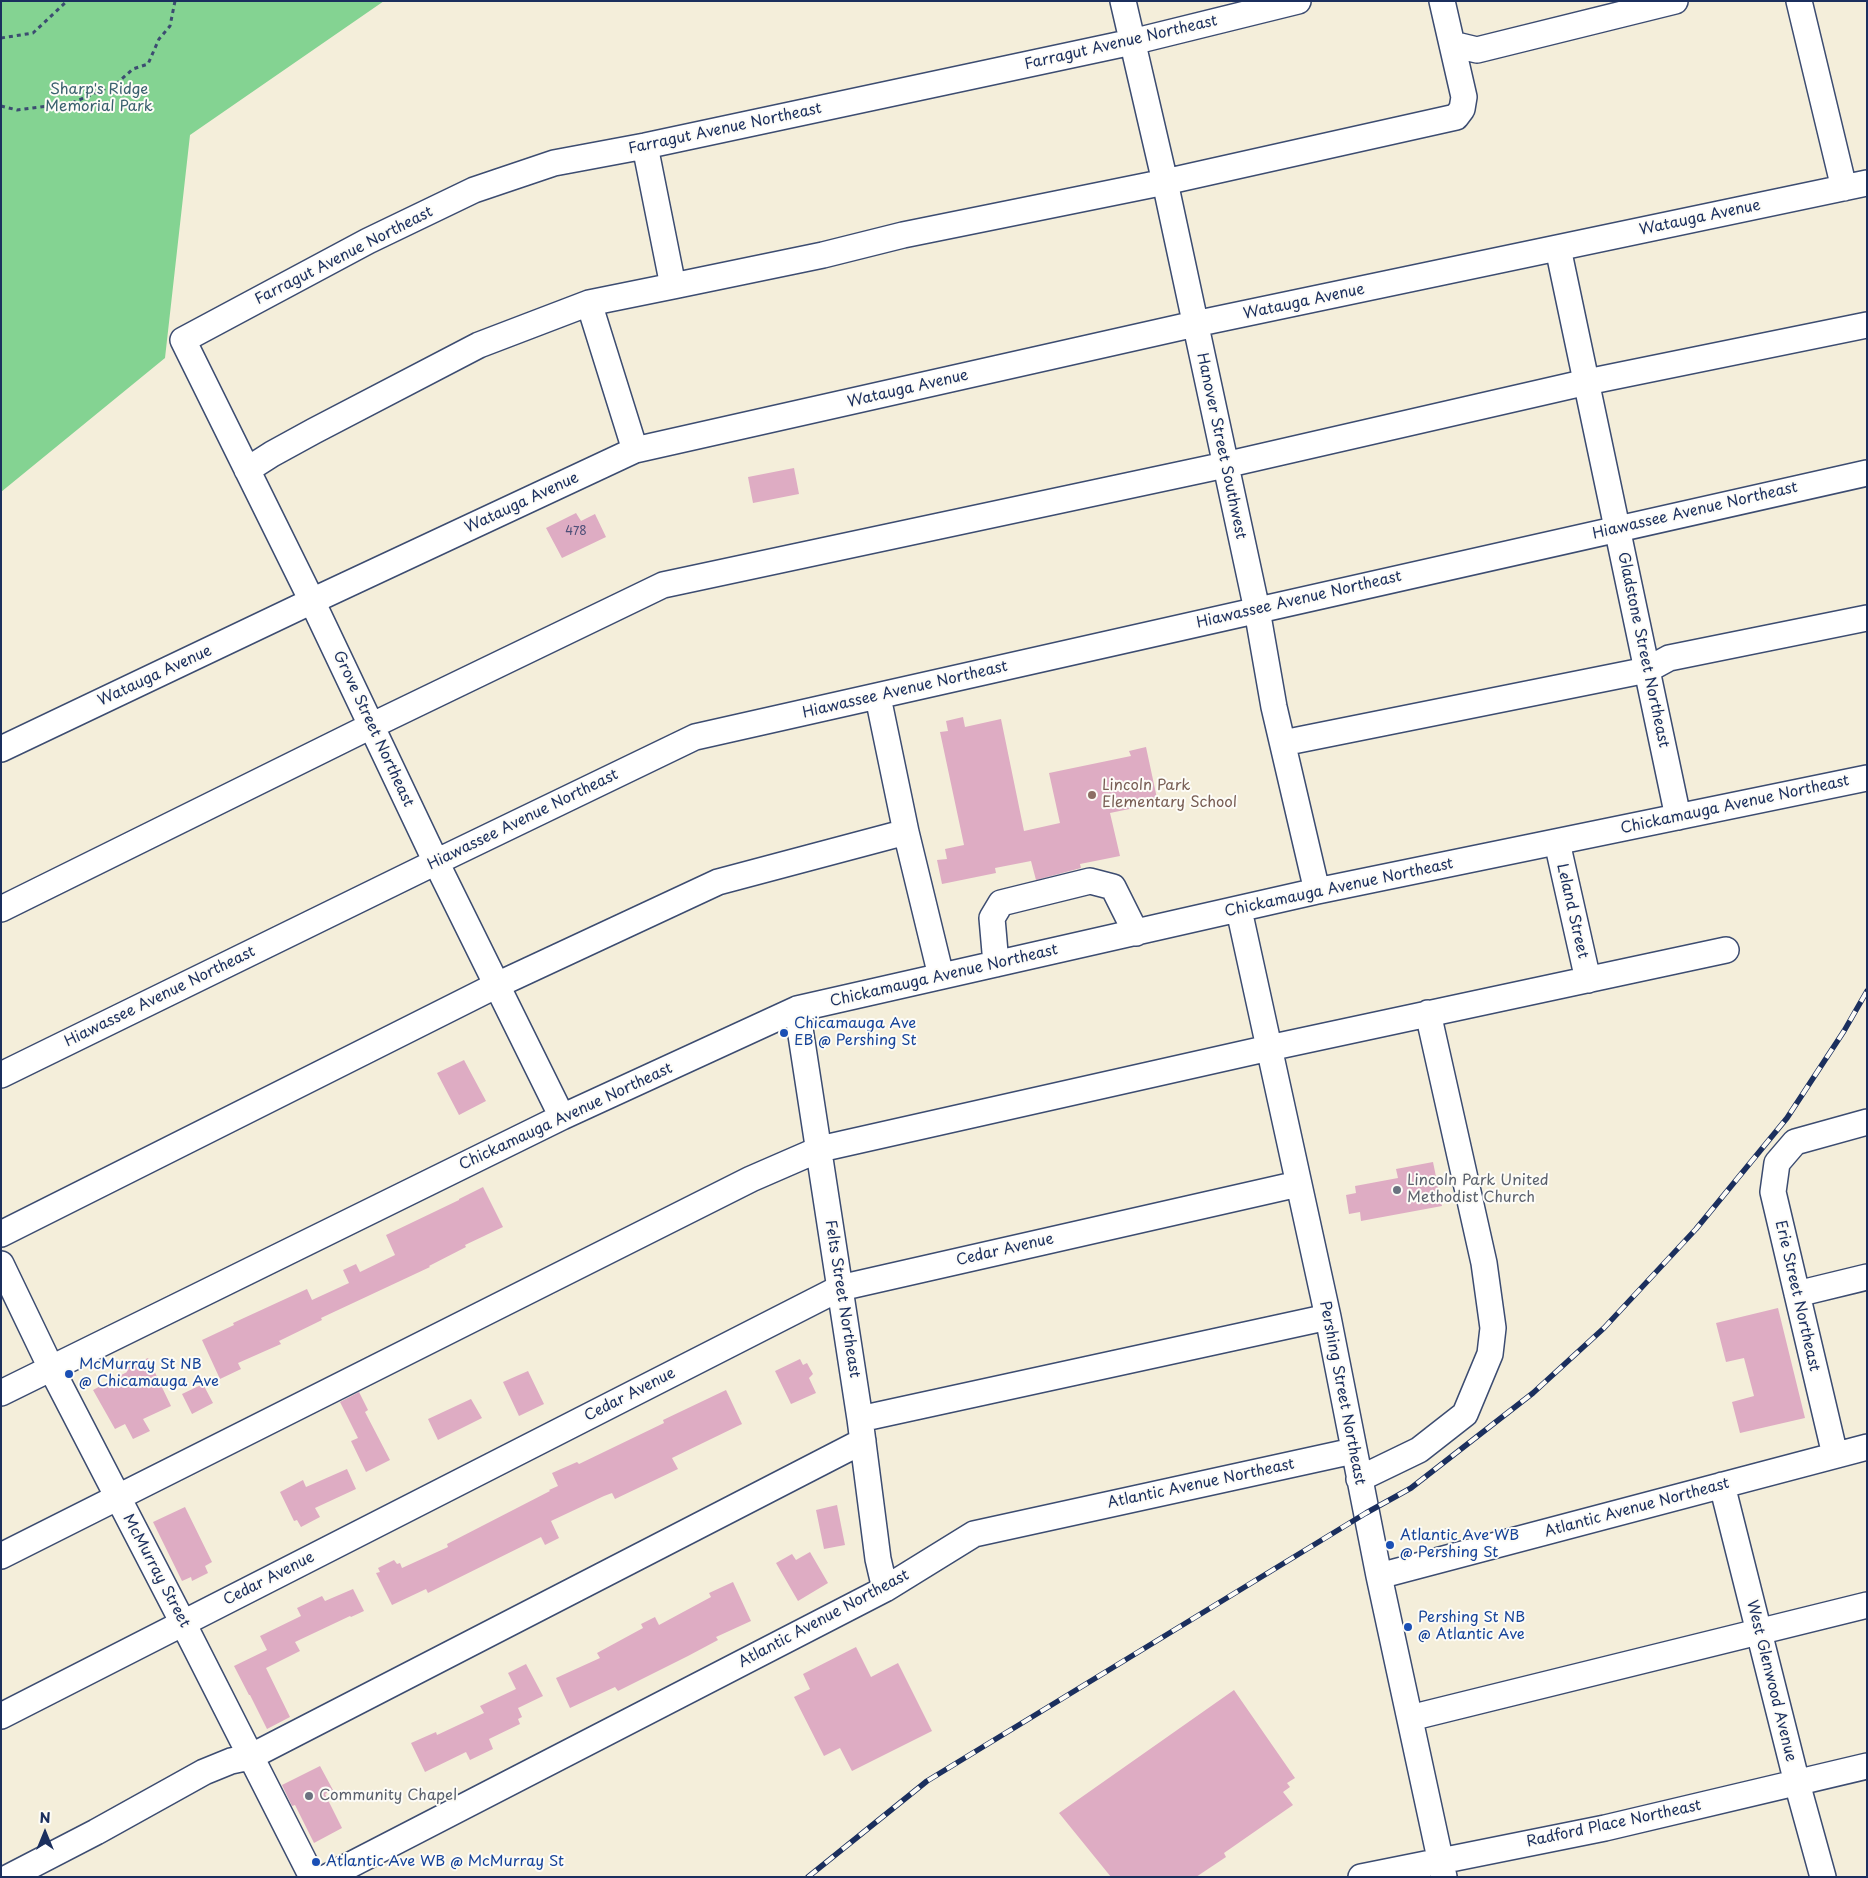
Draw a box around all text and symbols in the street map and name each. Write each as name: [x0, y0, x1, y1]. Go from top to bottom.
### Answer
street label: Farragut Avenue Northeast: [1023, 12, 1219, 74]
park label: Sharp's Ridge Memorial Park: [45, 81, 153, 116]
street label: Farragut Avenue Northeast: [627, 100, 823, 158]
street label: Watauga Avenue: [1638, 196, 1762, 240]
street label: Farragut Avenue Northeast: [252, 203, 436, 309]
street label: Watauga Avenue: [1242, 280, 1366, 324]
street label: Hanover Street Southwest: [1192, 351, 1250, 541]
street label: Watauga Avenue: [846, 366, 970, 412]
street label: Watauga Avenue: [462, 469, 582, 537]
street label: Hiawassee Avenue Northeast: [1591, 479, 1799, 543]
house number: 478: [565, 525, 587, 539]
street label: Gladstone Street Northeast: [1613, 551, 1673, 749]
street label: Hiawassee Avenue Northeast: [1195, 568, 1403, 632]
street label: Watauga Avenue: [95, 642, 215, 710]
street label: Grove Street Northeast: [329, 648, 417, 810]
street label: Hiawassee Avenue Northeast: [801, 658, 1009, 722]
street label: Hiawassee Avenue Northeast: [425, 766, 621, 874]
street label: Chickamauga Avenue Northeast: [1619, 772, 1851, 838]
place label: Lincoln Park Elementary School: [1102, 777, 1237, 812]
marker: Lincoln Park Elementary School: [1086, 789, 1098, 801]
street label: Chickamauga Avenue Northeast: [1223, 855, 1455, 921]
street label: Leland Street: [1552, 862, 1592, 960]
street label: Chickamauga Avenue Northeast: [828, 941, 1060, 1011]
street label: Hiawassee Avenue Northeast: [62, 943, 258, 1051]
place label: Chicamauga Ave EB @ Pershing St: [794, 1015, 916, 1050]
marker: Chicamauga Ave EB @ Pershing St: [778, 1027, 790, 1039]
street label: Chickamauga Avenue Northeast: [456, 1060, 676, 1174]
place label: Lincoln Park United Methodist Church: [1407, 1172, 1549, 1207]
marker: Lincoln Park United Methodist Church: [1391, 1184, 1403, 1196]
street label: Felts Street Northeast: [821, 1219, 863, 1379]
street label: Erie Street Northeast: [1771, 1219, 1823, 1373]
street label: Cedar Avenue: [954, 1230, 1056, 1270]
street label: Pershing Street Northeast: [1315, 1299, 1369, 1487]
place label: McMurray St NB @ Chicamauga Ave: [79, 1356, 219, 1391]
street label: Cedar Avenue: [582, 1364, 678, 1426]
marker: McMurray St NB @ Chicamauga Ave: [63, 1368, 75, 1380]
street label: Atlantic Avenue Northeast: [1106, 1455, 1296, 1513]
street label: Atlantic Avenue Northeast: [1543, 1475, 1731, 1541]
street label: McMurray Street: [118, 1511, 194, 1631]
place label: Atlantic Ave WB @ Pershing St: [1400, 1527, 1519, 1562]
marker: Atlantic Ave WB @ Pershing St: [1384, 1539, 1396, 1551]
street label: Cedar Avenue: [221, 1548, 317, 1610]
street label: Atlantic Avenue Northeast: [736, 1566, 912, 1672]
street label: West Glenwood Avenue: [1742, 1598, 1800, 1764]
place label: Pershing St NB @ Atlantic Ave: [1418, 1609, 1525, 1644]
marker: Pershing St NB @ Atlantic Ave: [1402, 1621, 1414, 1633]
place label: Community Chapel: [319, 1787, 457, 1805]
marker: Community Chapel: [303, 1790, 315, 1802]
street label: Radford Place Northeast: [1525, 1797, 1703, 1851]
text: N: [39, 1807, 51, 1828]
north arrow: [20, 1808, 70, 1858]
place label: Atlantic Ave WB @ McMurray St: [326, 1853, 564, 1871]
marker: Atlantic Ave WB @ McMurray St: [310, 1856, 322, 1868]

